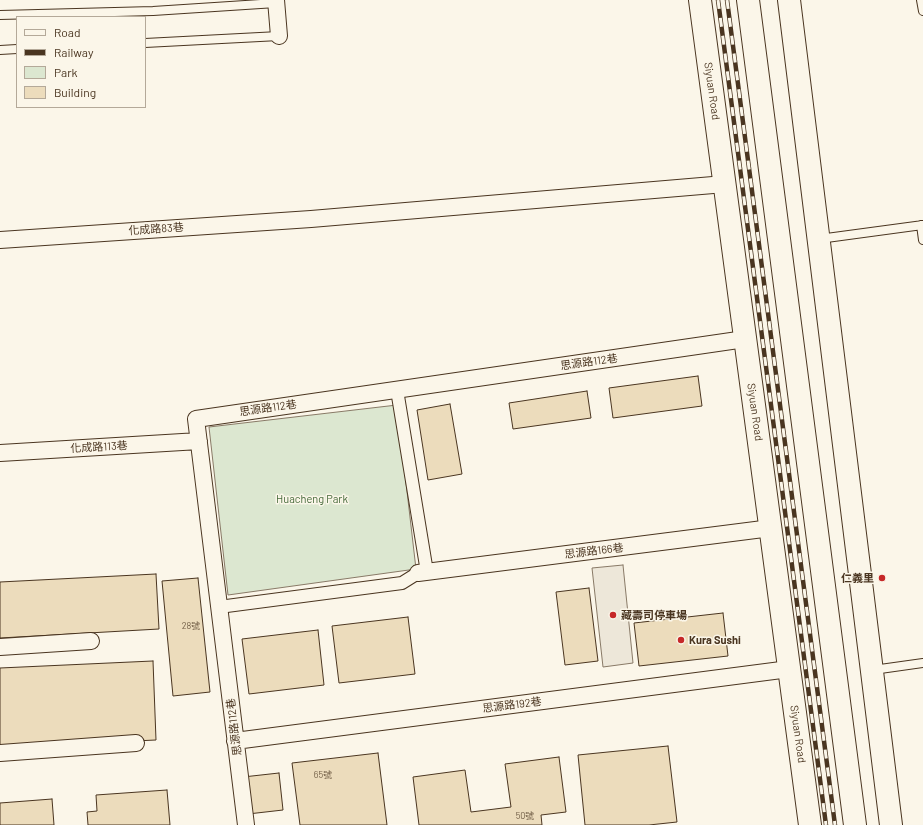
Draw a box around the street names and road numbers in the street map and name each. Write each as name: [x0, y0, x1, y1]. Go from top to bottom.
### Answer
street label: Siyuan Road: [701, 61, 723, 121]
street label: 化成路83巷: [128, 220, 184, 238]
street label: 思源路112巷: [560, 351, 618, 373]
street label: Siyuan Road: [744, 382, 766, 442]
street label: 思源路112巷: [239, 397, 297, 419]
street label: 化成路113巷: [70, 439, 128, 455]
street label: 思源路166巷: [564, 541, 624, 561]
street label: 思源路192巷: [482, 695, 542, 715]
street label: 思源路112巷: [224, 698, 244, 756]
street label: Siyuan Road: [787, 704, 809, 764]

